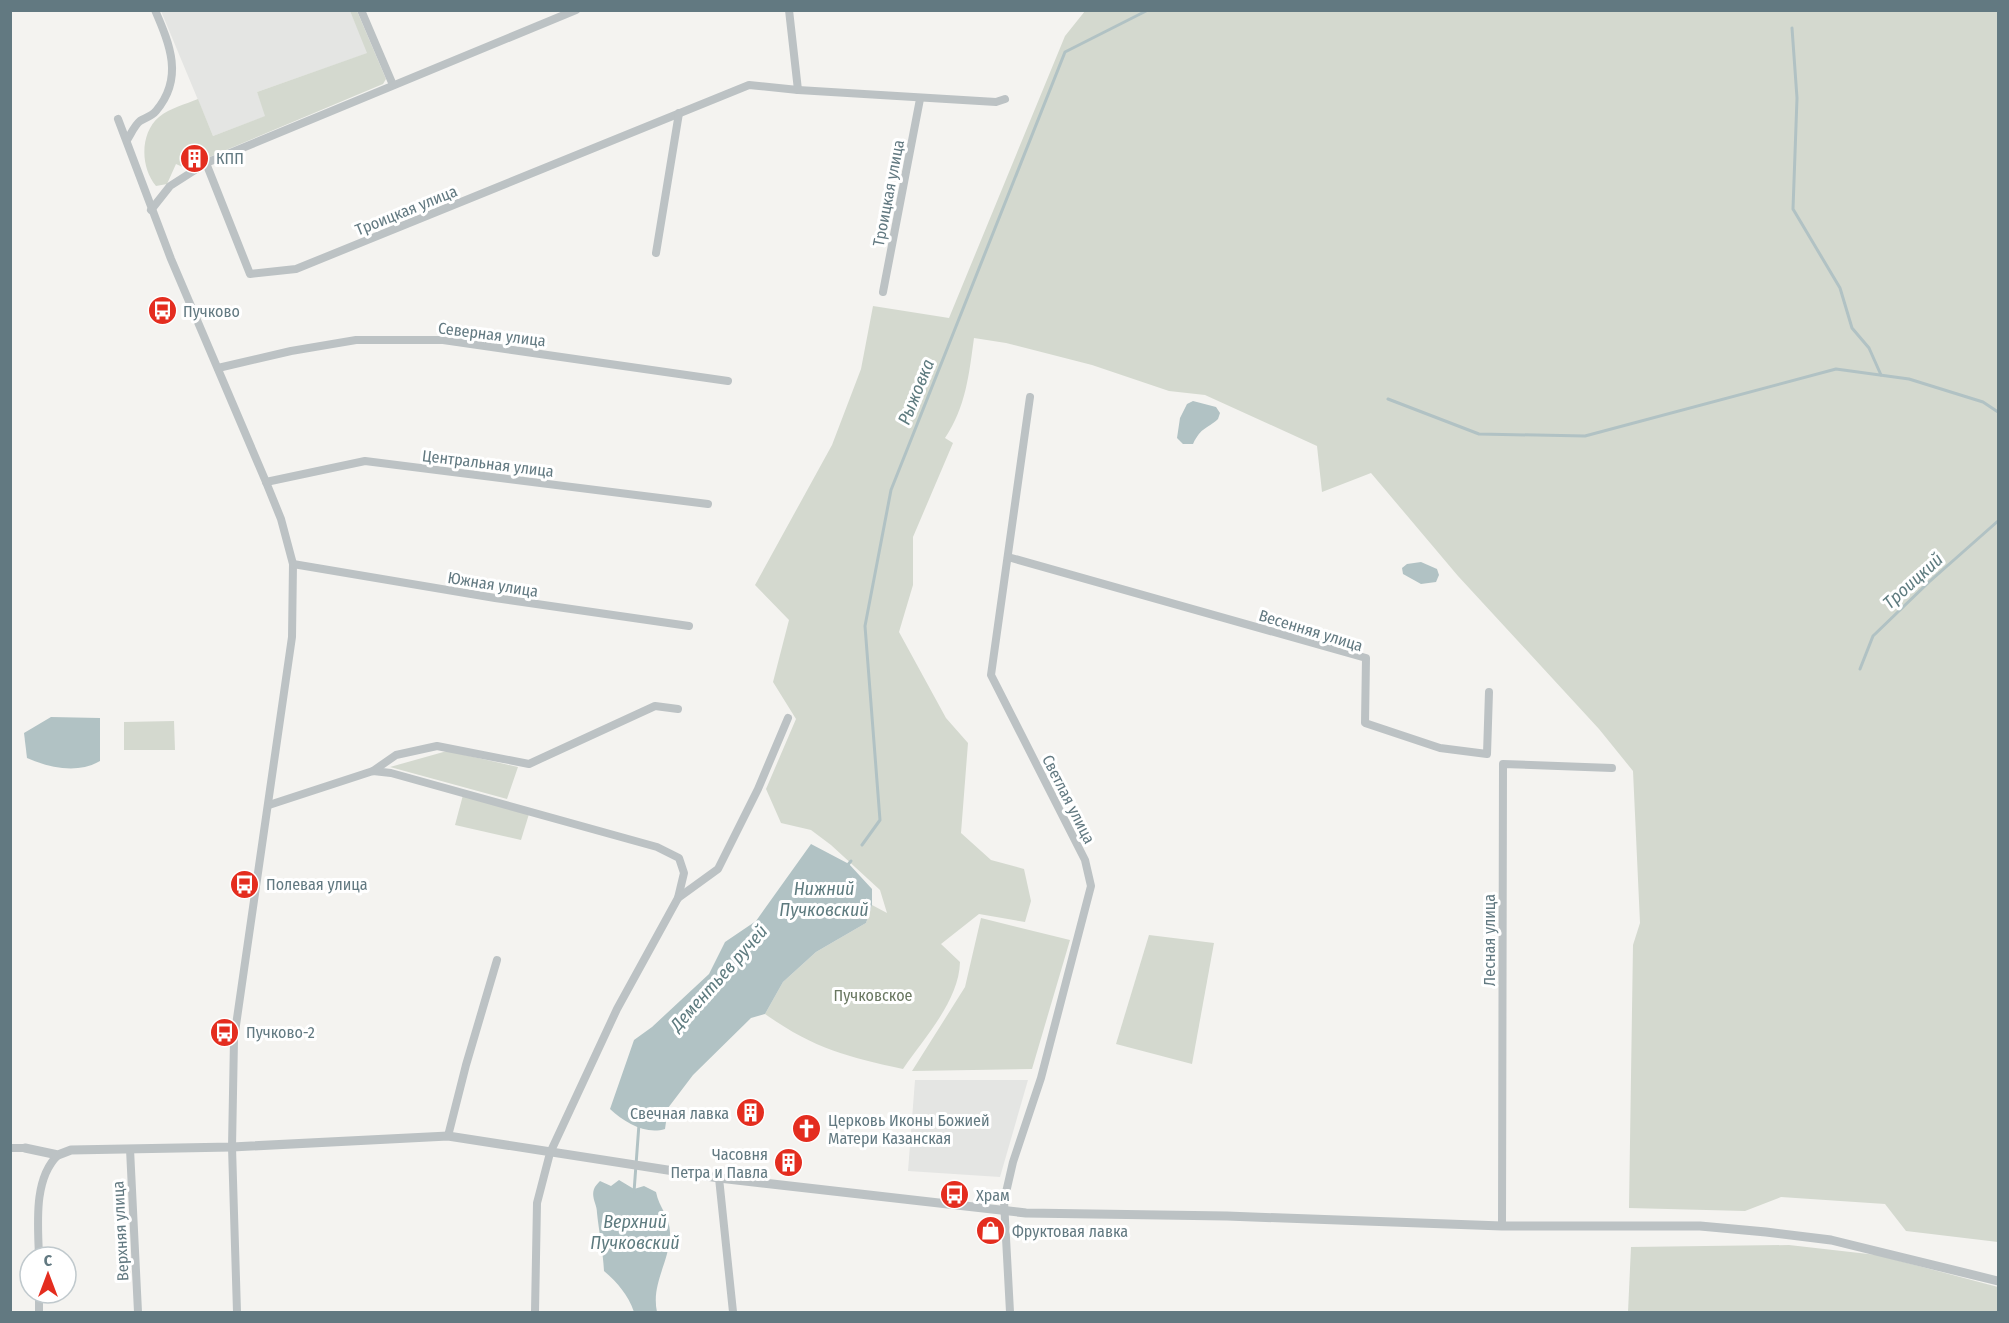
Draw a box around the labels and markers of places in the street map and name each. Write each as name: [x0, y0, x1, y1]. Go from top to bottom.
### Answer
building icon: КПП: [179, 142, 211, 174]
place label: КПП: [216, 149, 244, 168]
bus stop icon: Пучково: [146, 295, 178, 327]
place label: Пучково: [183, 302, 240, 321]
bus stop icon: Полевая улица: [229, 868, 261, 900]
place label: Полевая улица: [266, 875, 368, 894]
bus stop icon: Пучково-2: [209, 1016, 241, 1048]
place label: Пучково-2: [246, 1023, 315, 1042]
building icon: Свечная лавка: [734, 1097, 766, 1129]
place label: Свечная лавка: [630, 1104, 729, 1123]
place label: Церковь Иконы Божией Матери Казанская: [828, 1111, 989, 1148]
church icon: Церковь Иконы Божией Матери Казанская: [791, 1113, 823, 1145]
place label: Часовня Петра и Павла: [671, 1145, 768, 1182]
building icon: Часовня Петра и Павла: [773, 1147, 805, 1179]
bus stop icon: Храм: [939, 1179, 971, 1211]
place label: Храм: [976, 1186, 1010, 1205]
shop icon: Фруктовая лавка: [975, 1215, 1007, 1247]
place label: Фруктовая лавка: [1012, 1222, 1128, 1241]

